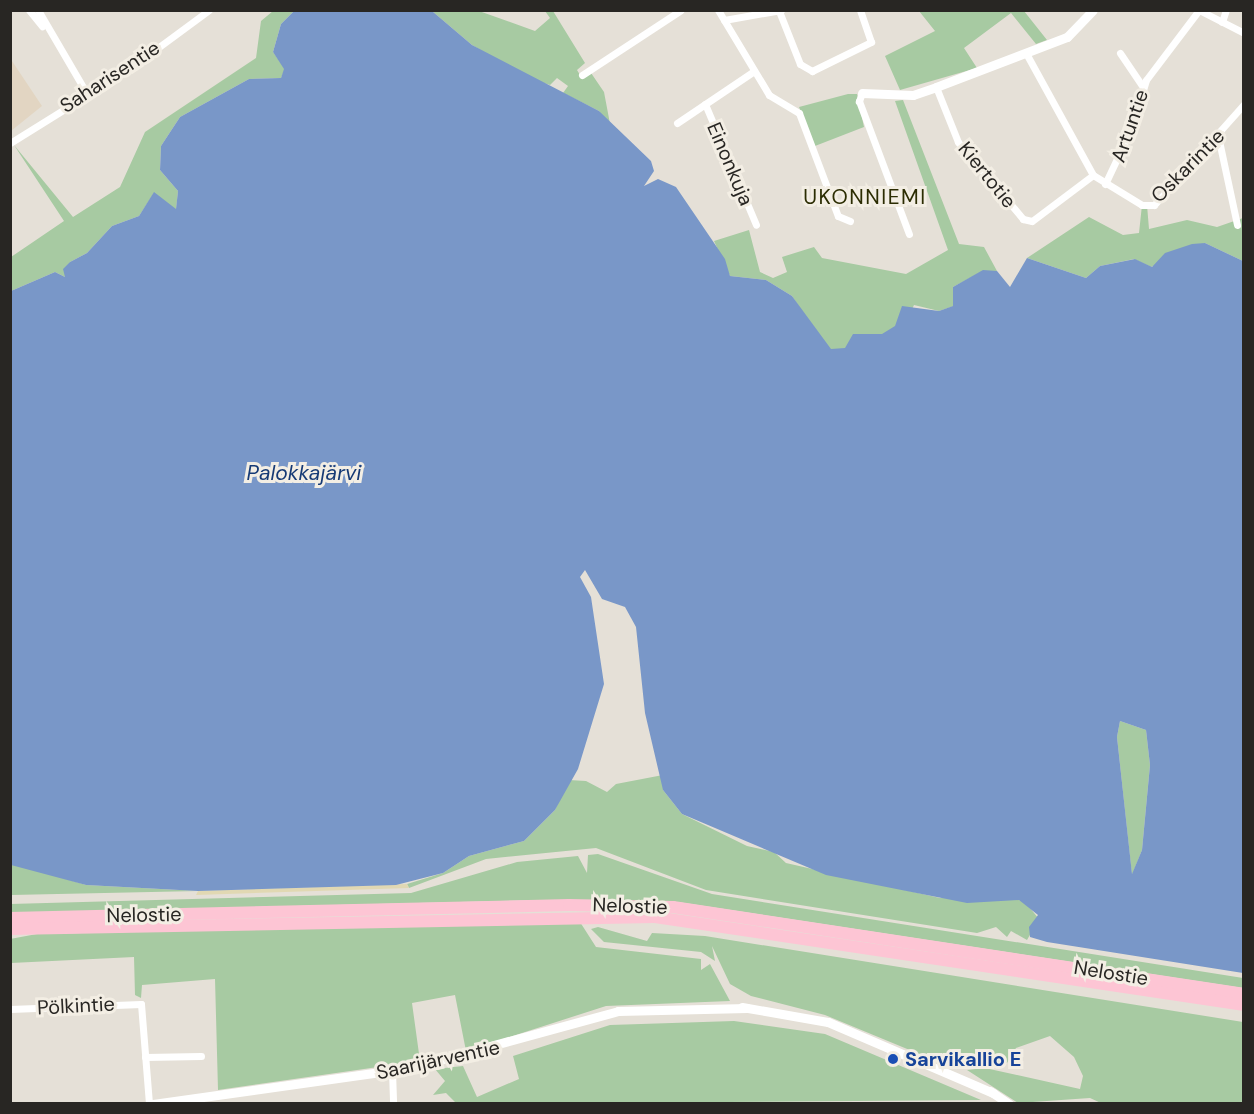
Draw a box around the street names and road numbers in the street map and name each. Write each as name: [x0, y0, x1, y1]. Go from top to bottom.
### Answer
street label: Saharisentie: [56, 36, 164, 118]
street label: Artuntie: [1106, 86, 1154, 166]
street label: Einonkuja: [702, 119, 758, 209]
street label: Oskarintie: [1146, 124, 1230, 208]
street label: Kiertotie: [953, 137, 1021, 213]
street label: Nelostie: [592, 893, 668, 919]
street label: Nelostie: [106, 902, 182, 928]
street label: Nelostie: [1072, 955, 1150, 991]
street label: Pölkintie: [37, 992, 115, 1020]
street label: Saarijärventie: [374, 1035, 502, 1085]

